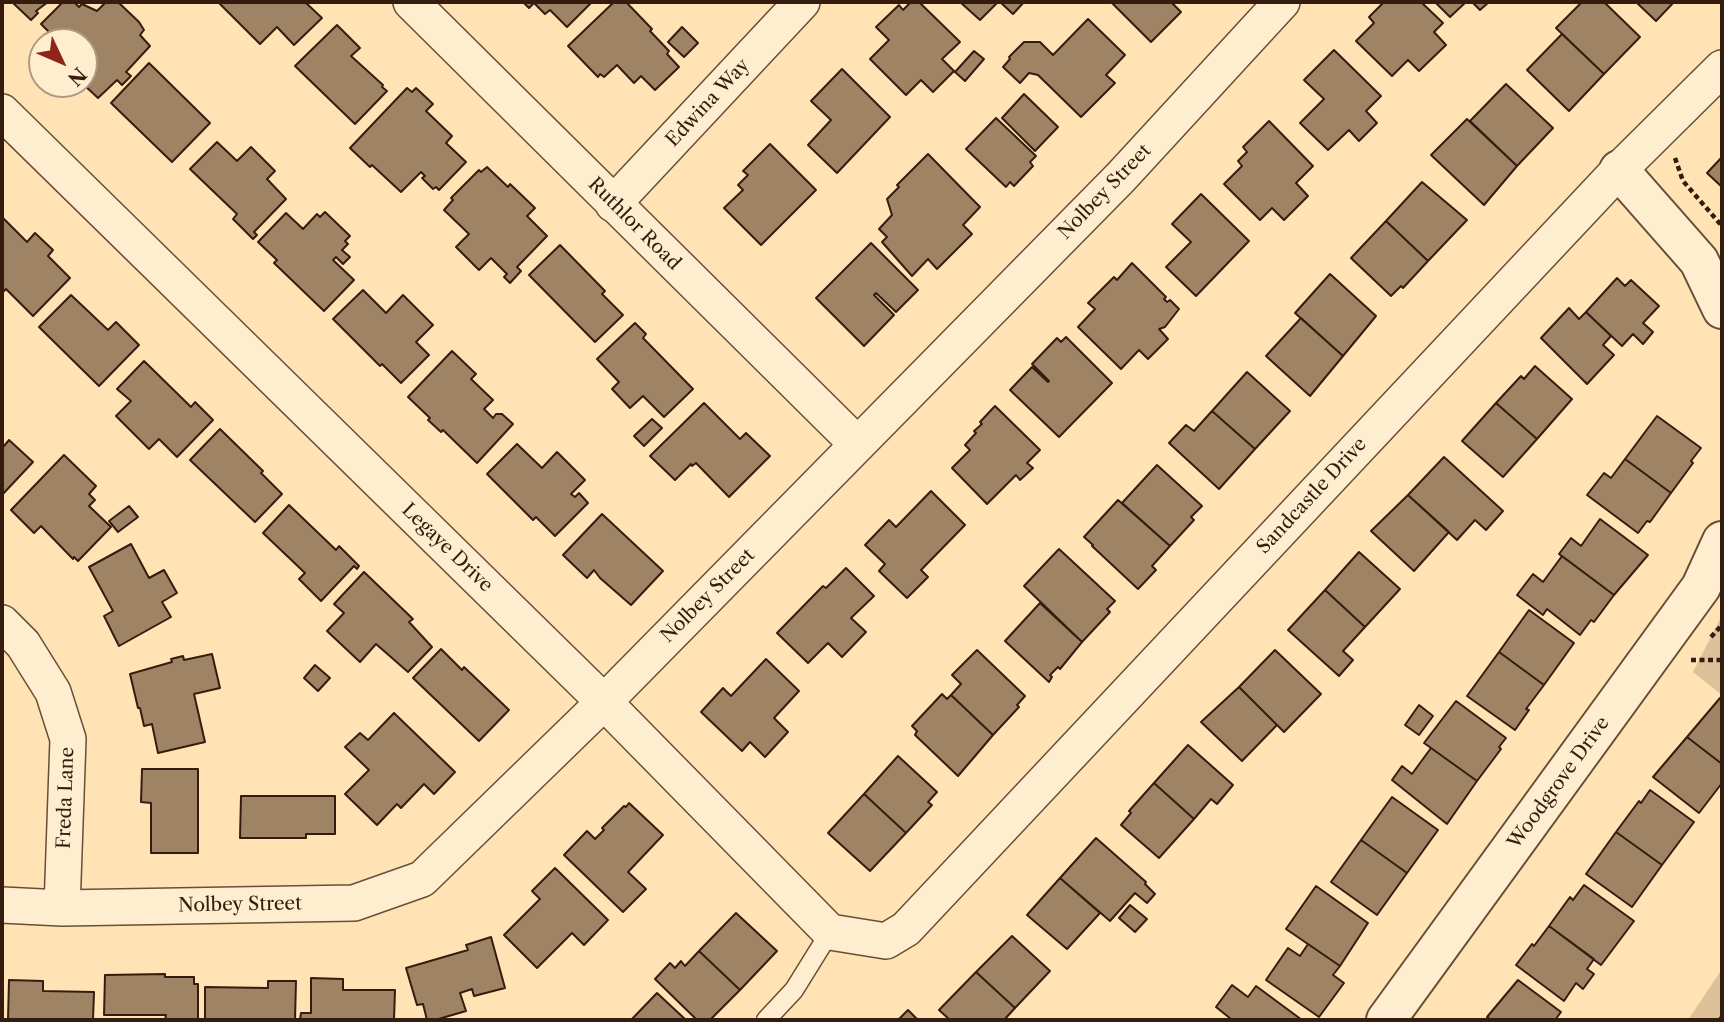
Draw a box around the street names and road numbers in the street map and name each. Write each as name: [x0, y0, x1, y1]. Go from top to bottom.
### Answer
street label: Edwina Way: [661, 54, 755, 152]
street label: Nolbey Street: [1054, 140, 1156, 244]
street label: Ruthlor Road: [583, 173, 685, 275]
street label: Sandcastle Drive: [1252, 433, 1372, 559]
street label: Legaye Drive: [397, 499, 497, 597]
street label: Nolbey Street: [656, 544, 760, 648]
street label: Woodgrove Drive: [1503, 712, 1615, 854]
street label: Freda Lane: [53, 746, 79, 850]
street label: Nolbey Street: [178, 893, 302, 917]

